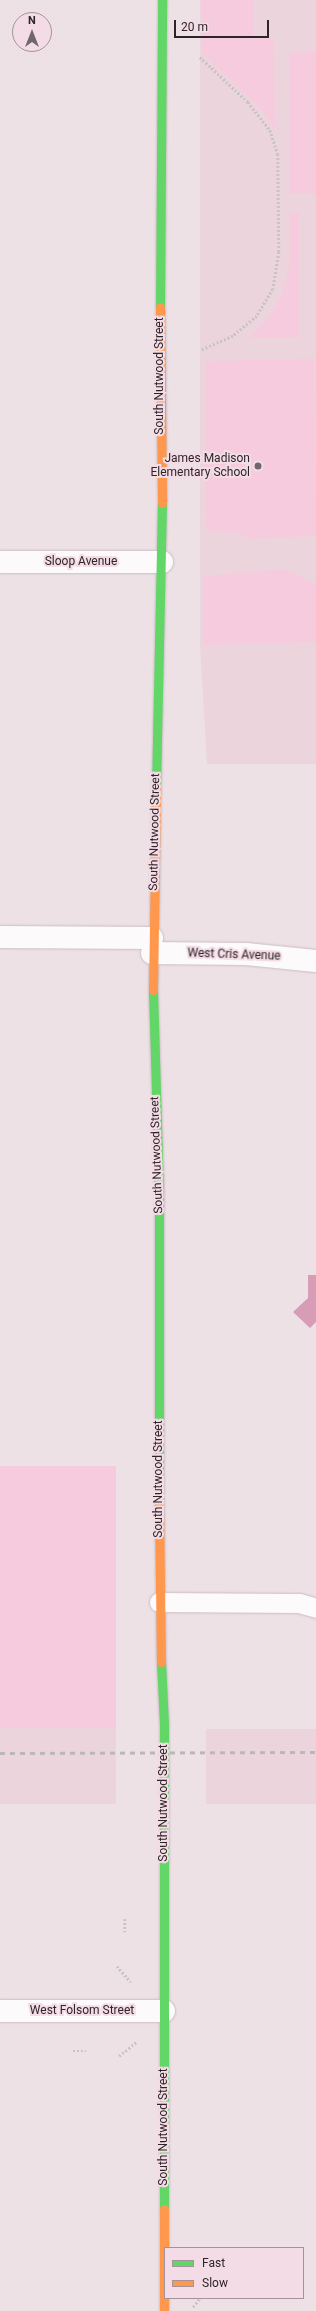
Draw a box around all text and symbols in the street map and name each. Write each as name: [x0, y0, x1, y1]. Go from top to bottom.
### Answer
north arrow: [12, 12, 52, 52]
scale bar: [176, 12, 271, 38]
text: N: [28, 14, 36, 27]
text: 20 m: [181, 20, 208, 34]
street label: South Nutwood Street: [153, 317, 167, 435]
place label: James Madison Elementary School: [150, 452, 250, 480]
marker: James Madison Elementary School: [253, 461, 263, 471]
street label: Sloop Avenue: [45, 555, 117, 569]
street label: South Nutwood Street: [147, 773, 163, 891]
street label: West Cris Avenue: [187, 946, 281, 964]
street label: South Nutwood Street: [148, 1096, 166, 1214]
street label: South Nutwood Street: [152, 1420, 166, 1538]
street label: South Nutwood Street: [157, 1744, 171, 1862]
street label: West Folsom Street: [30, 2004, 134, 2018]
street label: South Nutwood Street: [157, 2068, 171, 2186]
legend: [164, 2247, 304, 2299]
text: Fast: [202, 2256, 225, 2270]
text: Slow: [202, 2276, 228, 2290]

